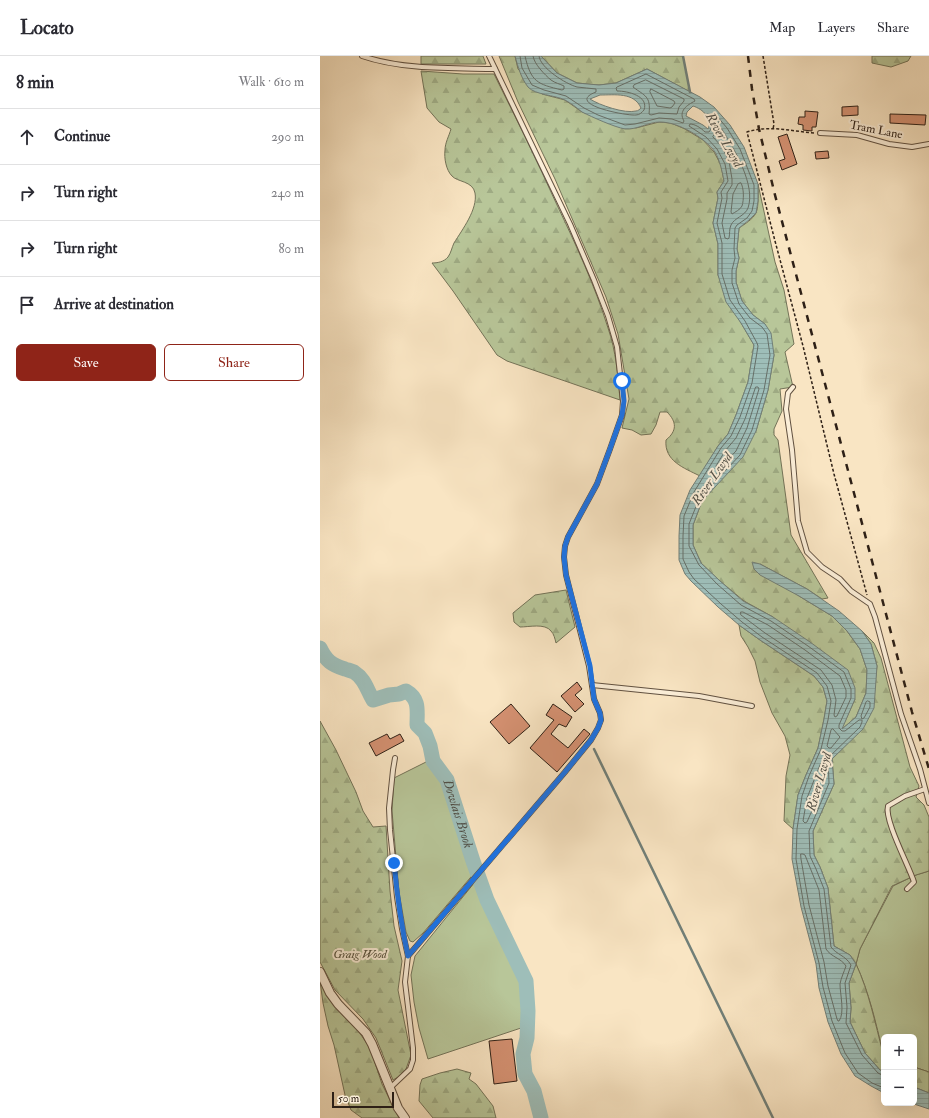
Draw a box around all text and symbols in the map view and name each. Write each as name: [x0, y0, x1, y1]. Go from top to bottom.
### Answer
text: Locato: [20, 16, 74, 40]
text: Map: [769, 19, 795, 36]
text: Layers: [817, 19, 855, 36]
text: Share: [877, 19, 909, 36]
text: 8 min: [16, 72, 54, 93]
text: Walk · 610 m: [238, 74, 304, 90]
water label: River Lwyd: [701, 109, 747, 171]
street label: Tram Lane: [848, 118, 904, 142]
icon: ahead: [16, 126, 38, 148]
text: Continue: [54, 127, 110, 146]
text: 290 m: [271, 129, 304, 145]
icon: right: [16, 182, 38, 204]
text: Turn right: [54, 183, 117, 202]
text: 240 m: [271, 185, 304, 201]
icon: right: [16, 238, 38, 260]
text: Turn right: [54, 239, 117, 258]
text: 80 m: [278, 241, 304, 257]
icon: arrive: [16, 294, 38, 316]
text: Arrive at destination: [54, 295, 174, 314]
button: Save: [16, 344, 156, 381]
button: Share: [164, 344, 304, 381]
route start: [613, 372, 631, 390]
water label: River Lwyd: [688, 448, 737, 509]
water label: River Lwyd: [803, 749, 835, 814]
water label: Dowlais Brook: [439, 776, 476, 850]
route end: [385, 854, 403, 872]
park label: Graig Wood: [333, 947, 388, 962]
map controls: [881, 1034, 917, 1106]
button: +: [881, 1034, 917, 1070]
button: −: [881, 1070, 917, 1106]
scale bar: [332, 1090, 394, 1109]
text: 50 m: [338, 1092, 359, 1105]

